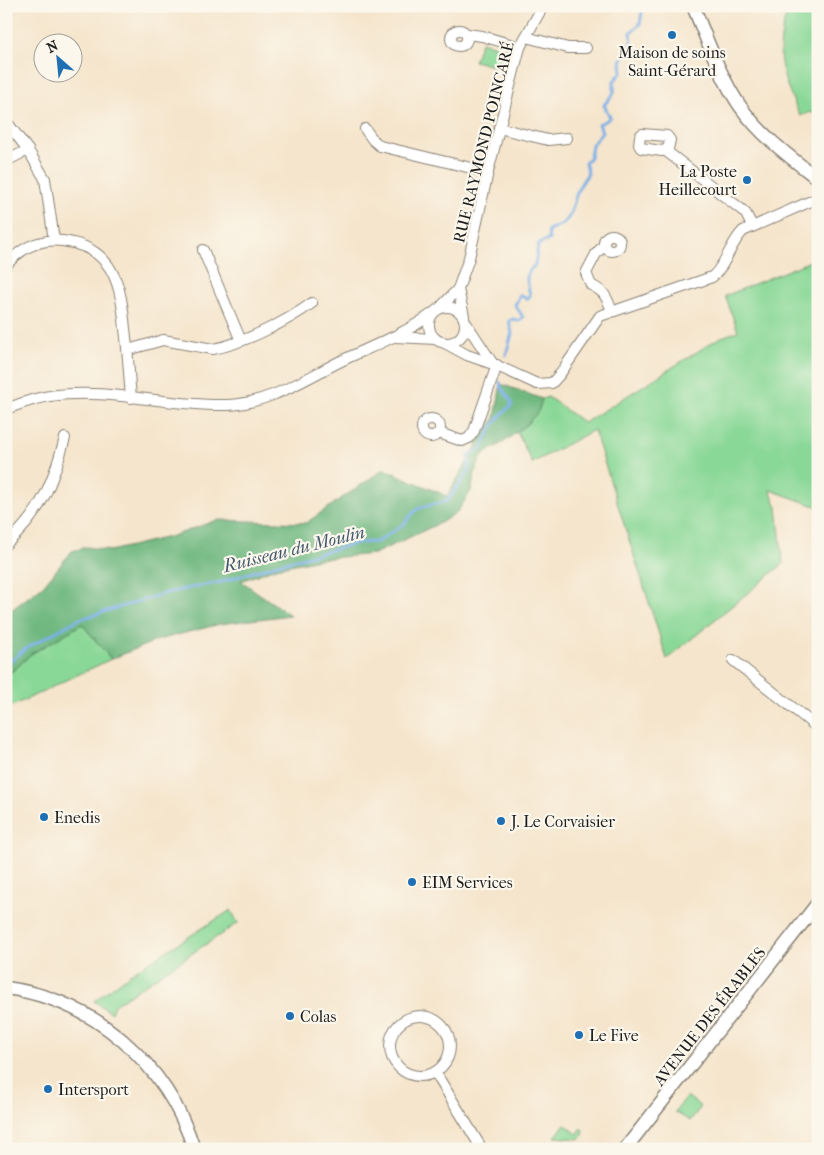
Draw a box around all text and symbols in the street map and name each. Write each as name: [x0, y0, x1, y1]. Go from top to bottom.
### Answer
marker: Maison de soins Saint-Gérard: [666, 29, 678, 41]
north arrow: [32, 32, 82, 82]
text: N: [44, 37, 61, 57]
street label: RUE RAYMOND POINCARÉ: [448, 39, 518, 245]
place label: Maison de soins Saint-Gérard: [618, 43, 726, 80]
place label: La Poste Heillecourt: [659, 162, 737, 199]
marker: La Poste Heillecourt: [741, 174, 753, 186]
water label: Ruisseau du Moulin: [220, 522, 367, 577]
place label: Enedis: [54, 808, 100, 827]
marker: Enedis: [38, 811, 50, 823]
place label: J. Le Corvaisier: [509, 812, 615, 831]
marker: J. Le Corvaisier: [495, 815, 507, 827]
place label: EIM Services: [422, 873, 513, 892]
marker: EIM Services: [406, 876, 418, 888]
street label: AVENUE DES ÉRABLES: [648, 943, 769, 1090]
place label: Colas: [300, 1007, 337, 1026]
marker: Colas: [284, 1010, 296, 1022]
place label: Le Five: [589, 1026, 639, 1045]
marker: Le Five: [573, 1029, 585, 1041]
place label: Intersport: [58, 1080, 129, 1099]
marker: Intersport: [42, 1083, 54, 1095]

